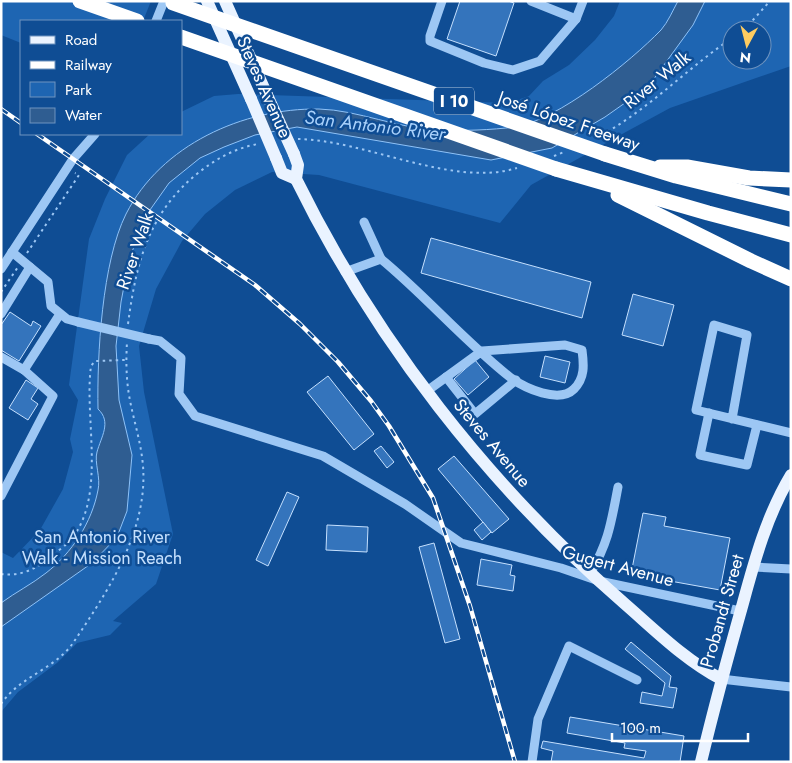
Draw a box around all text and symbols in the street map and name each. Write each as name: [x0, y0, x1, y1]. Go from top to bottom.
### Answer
legend: [20, 20, 182, 135]
north arrow: [722, 20, 772, 70]
text: Road: [65, 29, 97, 51]
street label: Steves Avenue: [230, 32, 298, 142]
street label: River Walk: [618, 45, 696, 115]
text: N: [739, 47, 752, 69]
text: Railway: [65, 54, 112, 76]
text: Park: [65, 79, 92, 101]
street label: José López Freeway: [493, 84, 644, 157]
road number: I 10: [434, 88, 474, 114]
water label: San Antonio River: [303, 103, 448, 148]
text: Water: [65, 104, 103, 126]
street label: River Walk: [110, 209, 160, 293]
street label: Steves Avenue: [447, 393, 537, 493]
park label: San Antonio River Walk - Mission Reach: [22, 524, 182, 571]
street label: Gugert Avenue: [559, 539, 677, 593]
street label: Probandt Street: [693, 551, 751, 671]
scale bar: [612, 710, 748, 742]
text: 100 m: [620, 717, 661, 739]

